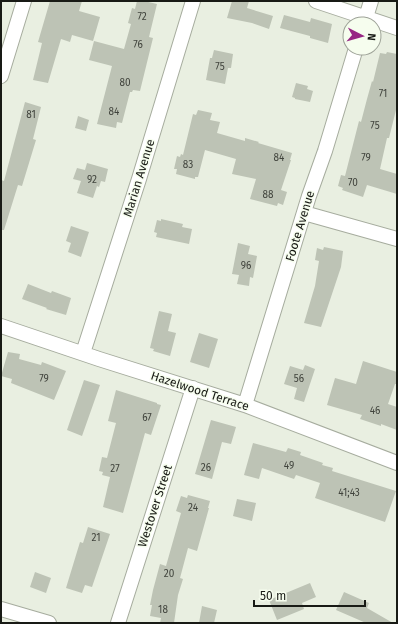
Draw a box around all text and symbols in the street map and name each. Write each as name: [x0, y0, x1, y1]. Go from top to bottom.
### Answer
house number: 72: [137, 11, 147, 23]
north arrow: [342, 16, 382, 56]
text: N: [365, 33, 378, 41]
house number: 76: [133, 39, 143, 51]
house number: 75: [215, 61, 225, 73]
house number: 80: [119, 77, 131, 89]
house number: 71: [379, 88, 387, 100]
house number: 84: [109, 106, 120, 118]
house number: 81: [26, 109, 36, 121]
house number: 75: [370, 120, 380, 132]
street label: Marian Avenue: [121, 137, 157, 219]
house number: 84: [274, 152, 285, 164]
house number: 79: [361, 152, 371, 164]
house number: 83: [183, 159, 193, 171]
house number: 92: [87, 174, 97, 186]
house number: 70: [348, 177, 358, 189]
house number: 88: [262, 189, 274, 201]
street label: Foote Avenue: [283, 189, 317, 263]
house number: 96: [241, 260, 251, 272]
street label: Hazelwood Terrace: [149, 369, 251, 413]
house number: 79: [39, 373, 49, 385]
house number: 56: [294, 373, 304, 385]
house number: 46: [370, 405, 380, 417]
house number: 67: [142, 412, 152, 424]
house number: 49: [284, 460, 294, 472]
street label: Westover Street: [135, 462, 175, 549]
house number: 26: [201, 462, 211, 474]
house number: 27: [110, 463, 120, 475]
house number: 41;43: [338, 487, 360, 499]
house number: 24: [188, 502, 199, 514]
house number: 21: [91, 532, 101, 544]
house number: 20: [164, 568, 175, 580]
scale bar: [254, 582, 365, 608]
text: 50 m: [260, 589, 286, 603]
house number: 18: [158, 604, 168, 616]

